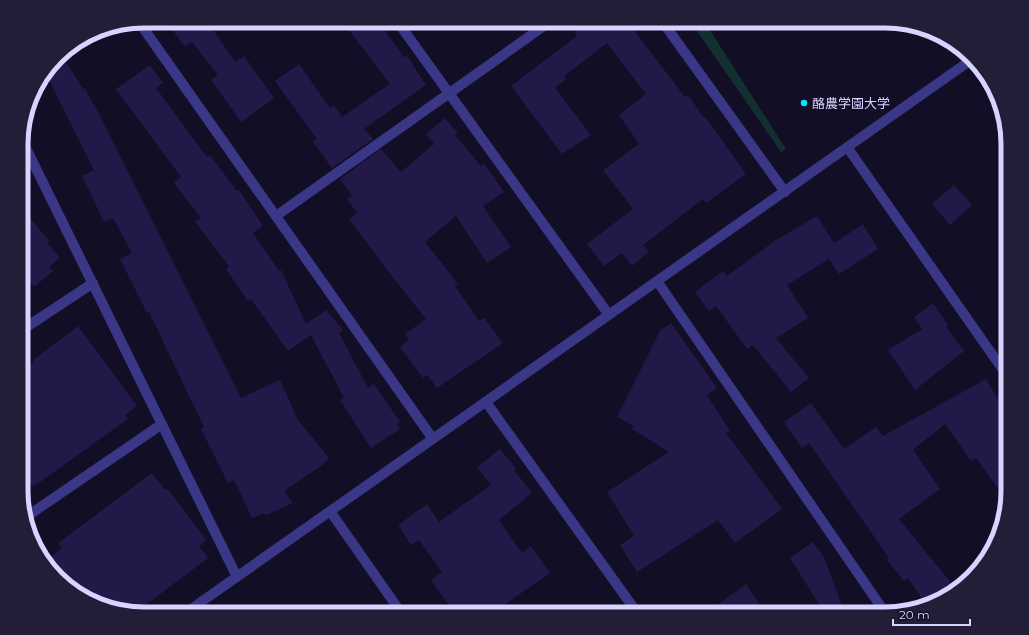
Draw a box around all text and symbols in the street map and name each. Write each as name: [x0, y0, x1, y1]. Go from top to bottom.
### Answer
place label: 酪農学園大学: [812, 95, 890, 111]
marker: 酪農学園大学: [799, 98, 809, 108]
scale bar: [893, 601, 970, 627]
text: 20 m: [899, 607, 930, 622]

